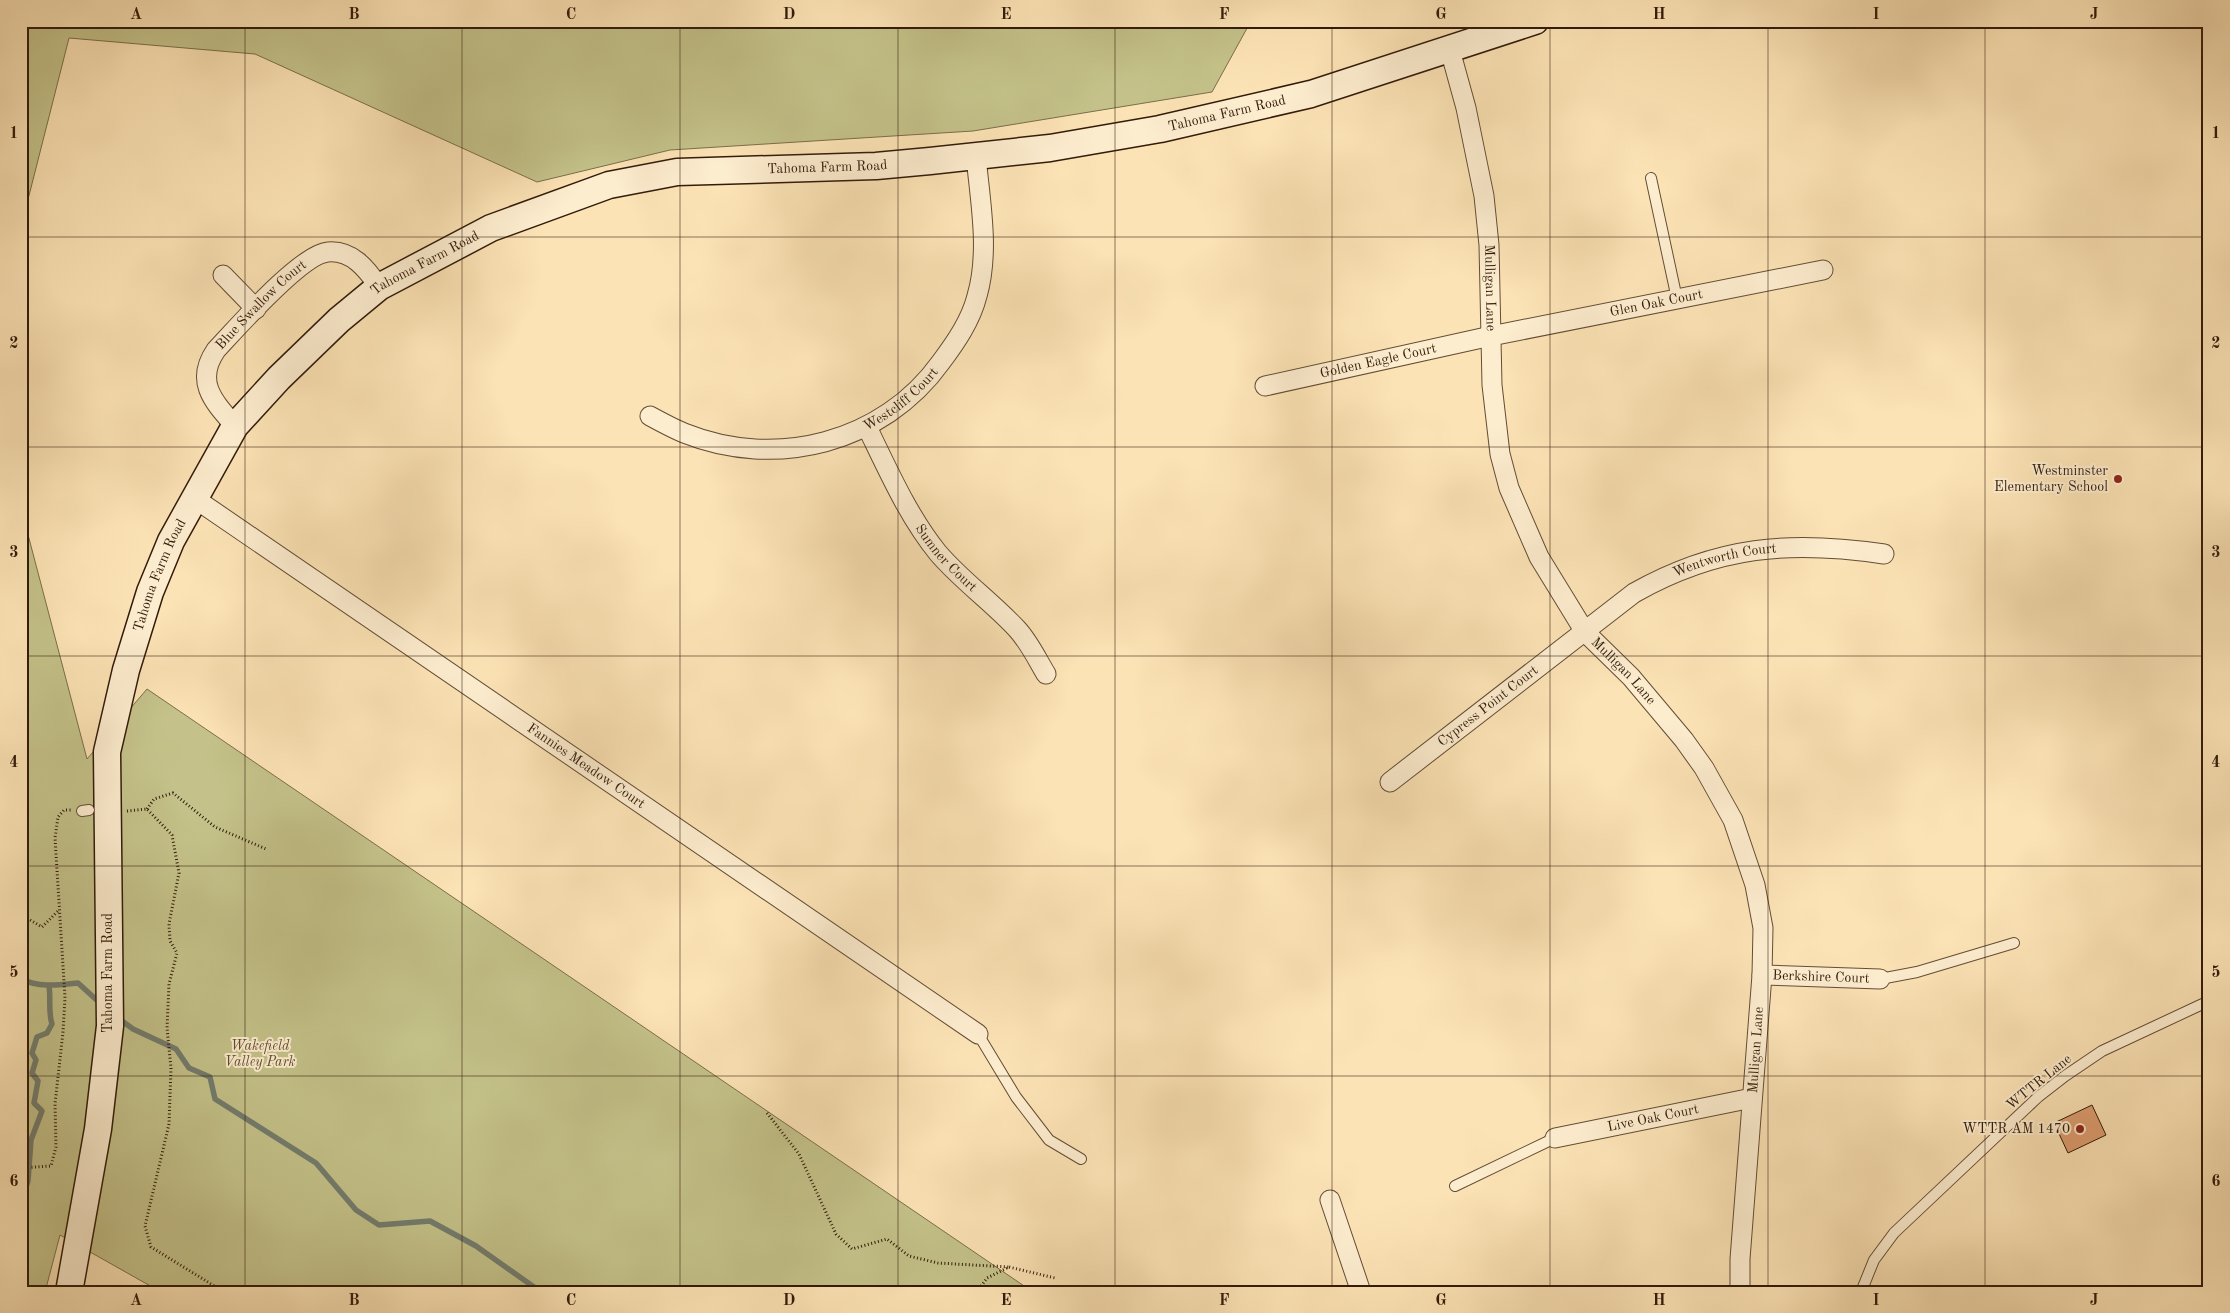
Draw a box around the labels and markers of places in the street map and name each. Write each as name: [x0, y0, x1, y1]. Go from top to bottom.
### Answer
place label: Westminster Elementary School: [1994, 464, 2108, 494]
marker: Westminster Elementary School: [2112, 473, 2124, 485]
place label: WTTR AM 1470: [1962, 1122, 2070, 1136]
marker: WTTR AM 1470: [2074, 1123, 2086, 1135]

